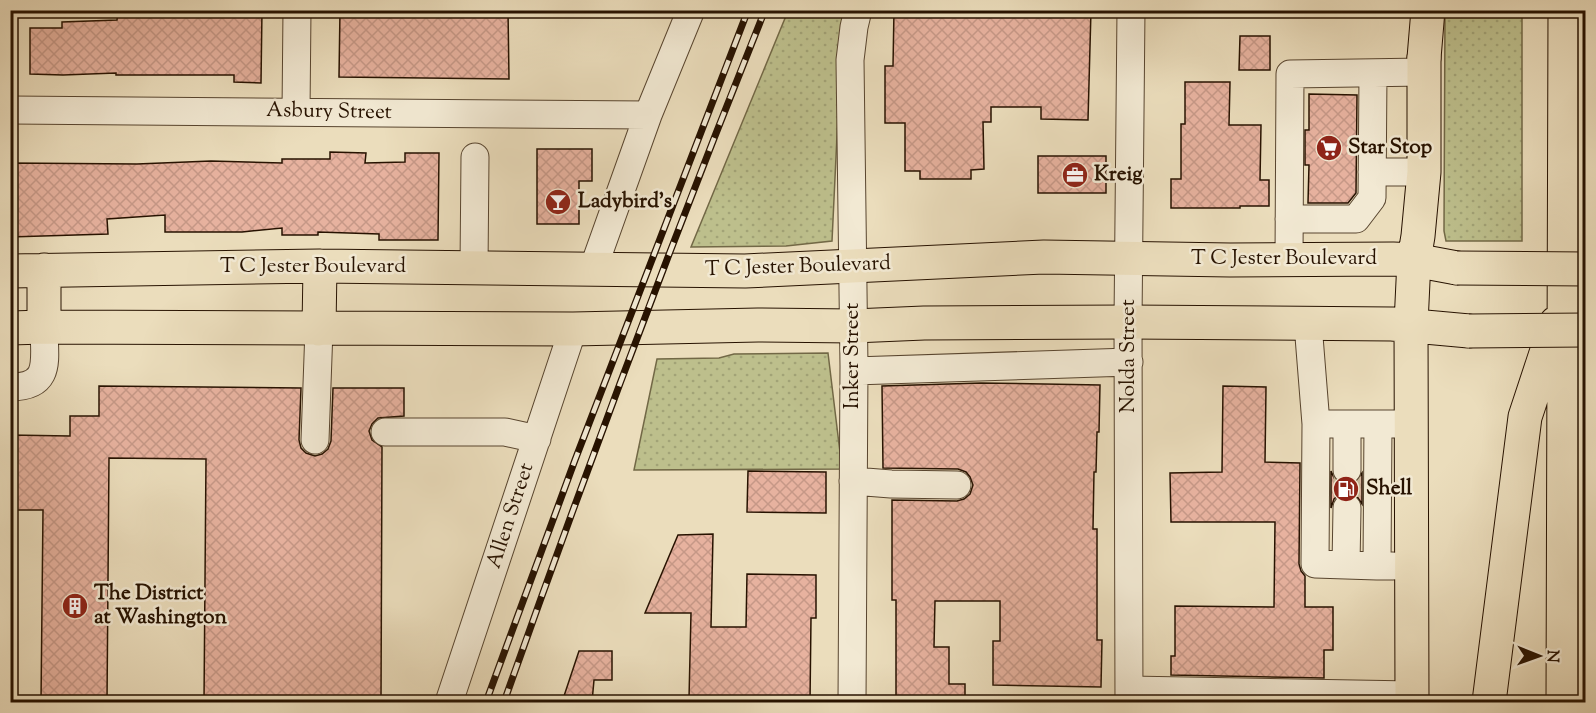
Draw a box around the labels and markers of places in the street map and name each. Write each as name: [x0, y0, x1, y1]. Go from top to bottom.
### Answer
supermarket icon: Star Stop: [1314, 133, 1344, 163]
place label: Star Stop: [1348, 133, 1432, 163]
office icon: Kreig: [1060, 160, 1090, 190]
place label: Kreig: [1094, 160, 1143, 190]
bar icon: Ladybird's: [543, 187, 573, 217]
place label: Ladybird's: [578, 187, 672, 217]
fuel station icon: Shell: [1331, 474, 1361, 504]
place label: Shell: [1366, 474, 1412, 504]
place label: The District at Washington: [94, 579, 228, 633]
building icon: The District at Washington: [60, 591, 90, 621]

